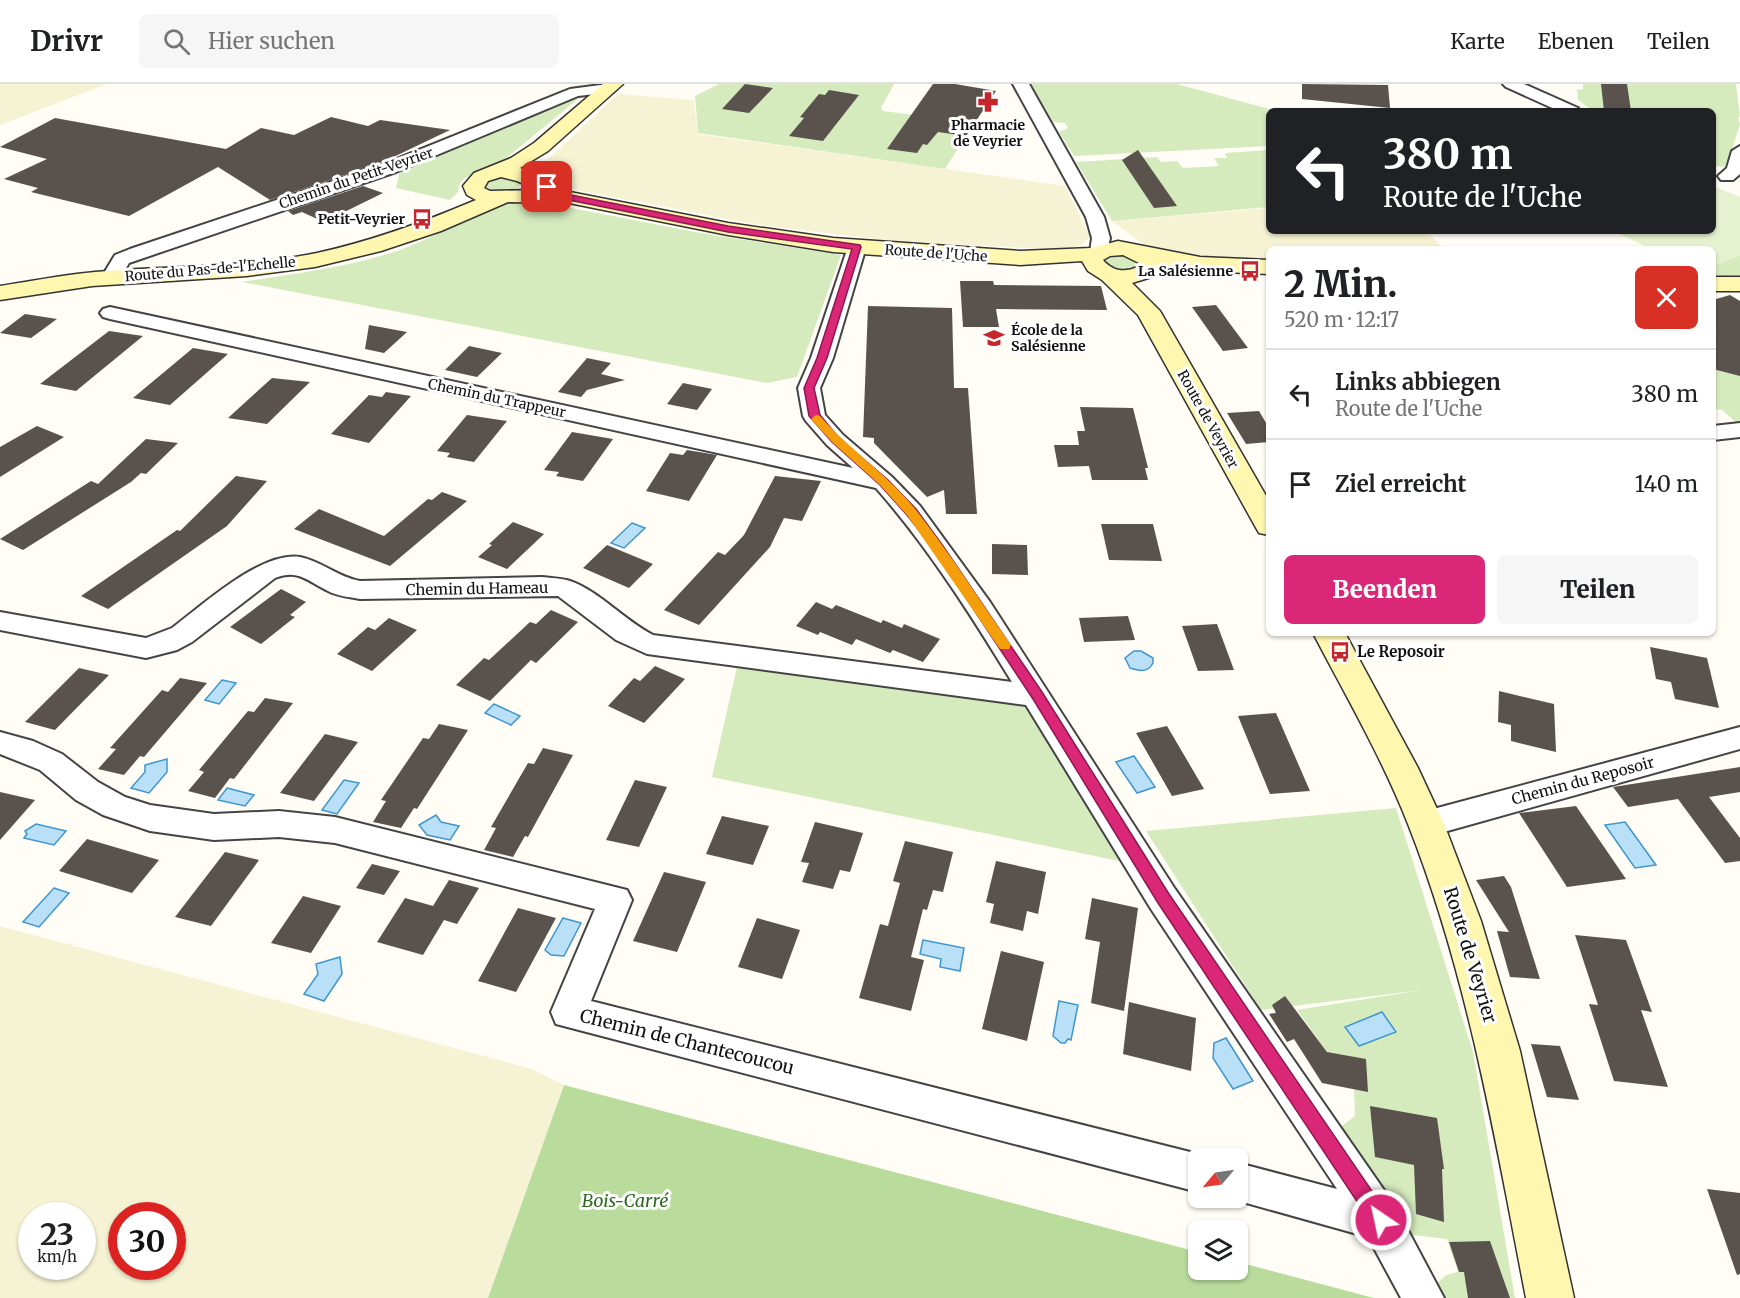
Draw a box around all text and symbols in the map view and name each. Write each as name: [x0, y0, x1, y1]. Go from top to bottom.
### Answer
search box: [139, 14, 559, 68]
text: Drivr: [30, 23, 103, 59]
icon: search: [160, 25, 193, 58]
text: Hier suchen: [208, 27, 335, 55]
text: Karte: [1450, 28, 1505, 55]
text: Ebenen: [1538, 28, 1614, 55]
text: Teilen: [1647, 28, 1710, 55]
pharmacy icon: Pharmacie de Veyrier: [976, 90, 1000, 114]
place label: Pharmacie de Veyrier: [951, 116, 1026, 150]
text: 380 m: [1383, 128, 1512, 180]
icon: left: [1284, 132, 1362, 210]
street label: Chemin du Petit-Veyrier: [277, 143, 435, 213]
pin: [521, 161, 572, 212]
icon: arrive: [530, 170, 563, 203]
text: Route de l'Uche: [1383, 180, 1582, 214]
bus stop icon: Petit-Veyrier: [410, 207, 434, 231]
place label: Petit-Veyrier: [318, 210, 405, 228]
street label: Route de l'Uche: [884, 240, 988, 266]
street label: Route du Pas-de-l'Echelle: [124, 253, 296, 285]
bus stop icon: La Salésienne: [1238, 259, 1262, 283]
place label: La Salésienne: [1138, 262, 1233, 280]
text: 2 Min.: [1284, 262, 1397, 307]
button: close: [1635, 266, 1698, 329]
text: 520 m · 12:17: [1284, 307, 1399, 332]
place label: École de la Salésienne: [1011, 321, 1086, 355]
school or university icon: École de la Salésienne: [982, 326, 1006, 350]
street label: Route de Veyrier: [1174, 367, 1242, 471]
text: Links abbiegen: [1335, 368, 1501, 396]
street label: Chemin du Trappeur: [426, 375, 568, 421]
icon: left: [1284, 378, 1317, 411]
text: 380 m: [1631, 380, 1698, 408]
text: Route de l'Uche: [1335, 396, 1482, 421]
icon: arrive: [1284, 468, 1317, 501]
text: Ziel erreicht: [1335, 470, 1466, 498]
text: 140 m: [1635, 470, 1698, 498]
button: Beenden: [1284, 555, 1485, 624]
button: Teilen: [1497, 555, 1698, 624]
street label: Chemin du Hameau: [406, 578, 548, 599]
bus stop icon: Le Reposoir: [1328, 640, 1352, 664]
place label: Le Reposoir: [1357, 642, 1445, 661]
street label: Chemin du Reposoir: [1509, 752, 1656, 809]
street label: Route de Veyrier: [1439, 884, 1502, 1026]
street label: Chemin de Chantecoucou: [578, 1004, 797, 1079]
north arrow: [1188, 1148, 1248, 1208]
map controls: [1188, 1148, 1248, 1280]
position arrow: [1349, 1188, 1413, 1252]
park label: Bois-Carré: [582, 1189, 669, 1212]
speed limit sign: 30: [108, 1202, 186, 1280]
text: 23: [40, 1215, 74, 1253]
button: layers: [1188, 1220, 1248, 1280]
text: km/h: [37, 1247, 77, 1266]

